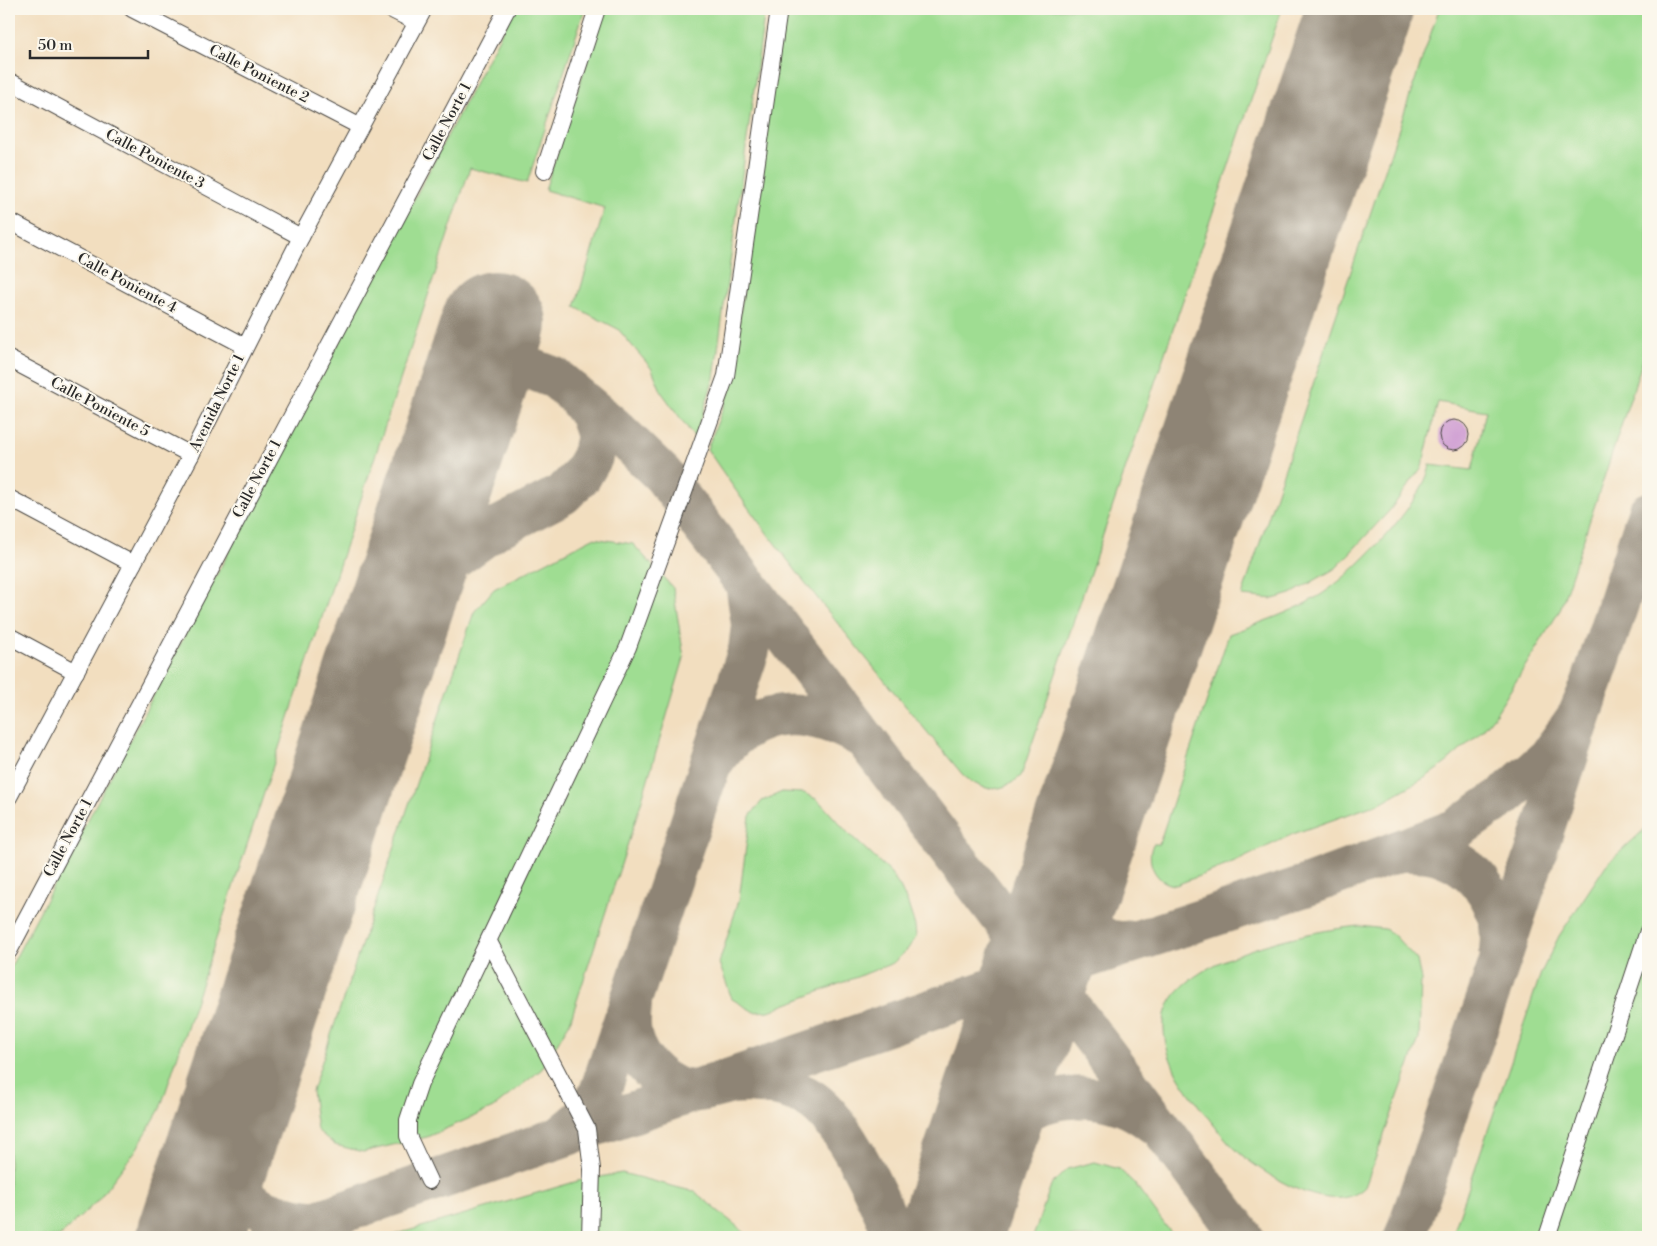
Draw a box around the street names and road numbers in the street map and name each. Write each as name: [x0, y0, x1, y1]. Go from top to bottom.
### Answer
street label: Calle Poniente 2: [206, 41, 312, 107]
street label: Calle Norte 1: [418, 79, 476, 164]
street label: Calle Poniente 3: [102, 125, 208, 193]
street label: Calle Poniente 4: [74, 249, 180, 317]
street label: Avenida Norte 1: [185, 351, 249, 456]
street label: Calle Poniente 5: [47, 373, 153, 441]
street label: Calle Norte 1: [228, 436, 286, 521]
street label: Calle Norte 1: [39, 795, 97, 880]

